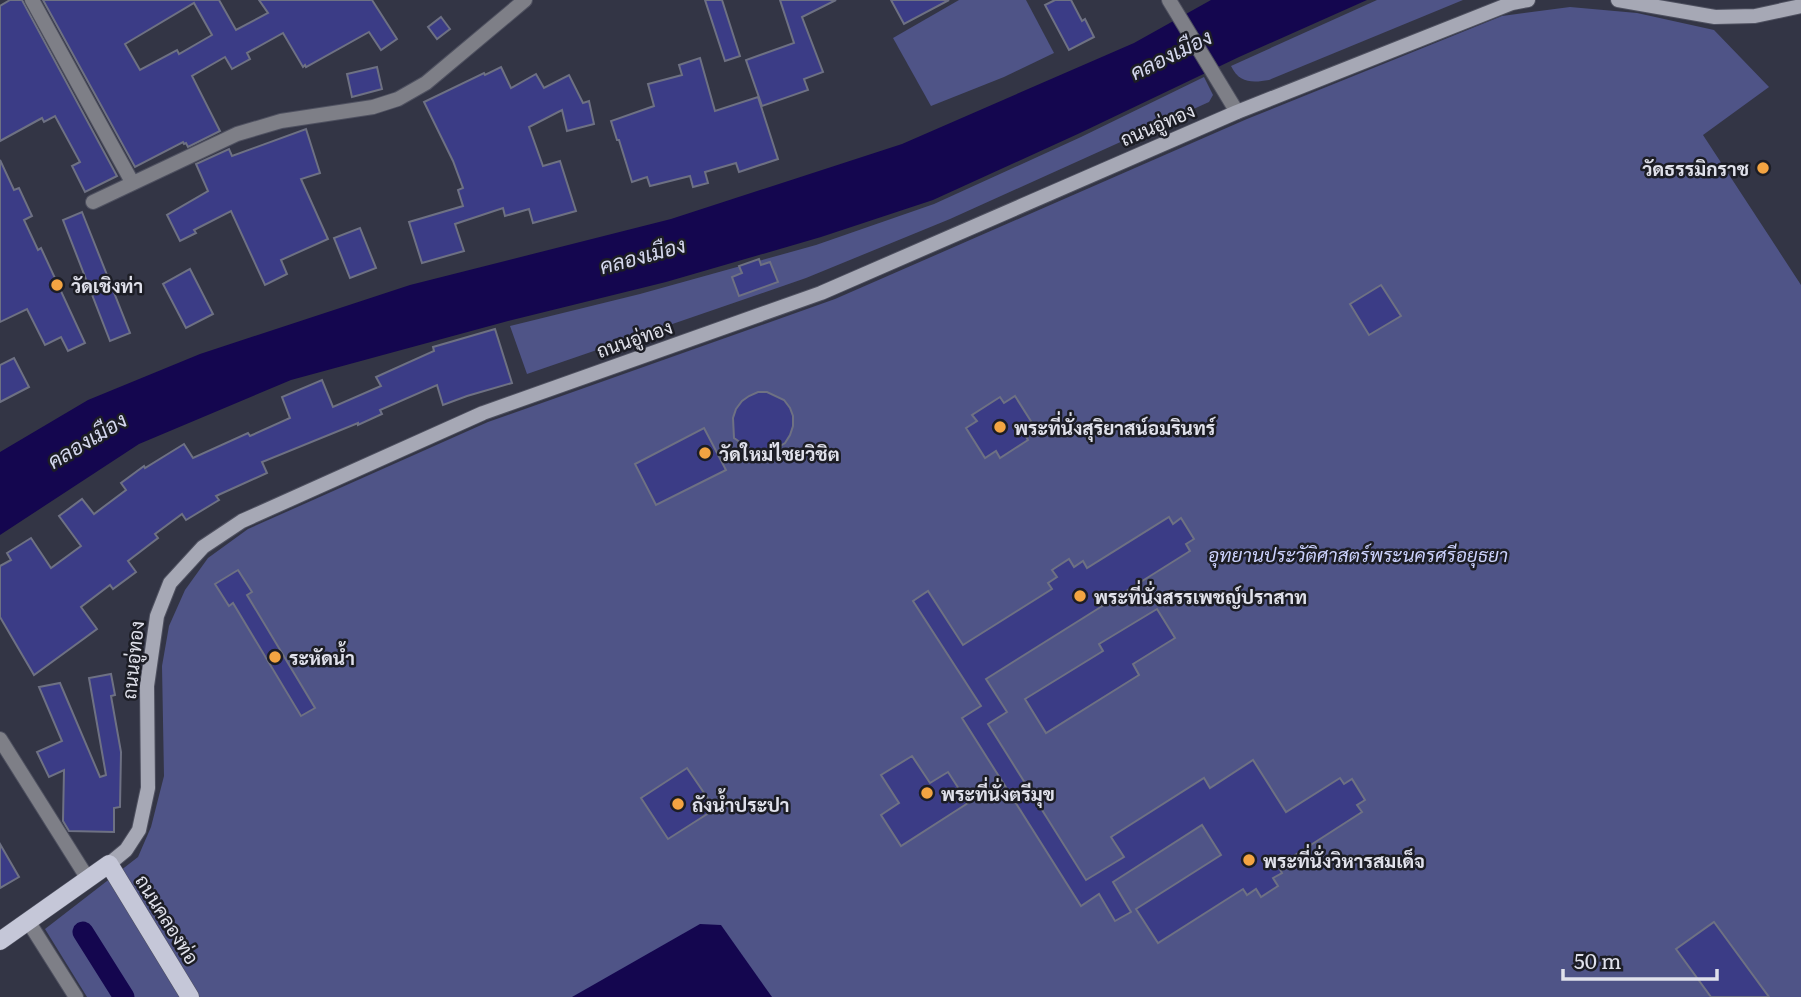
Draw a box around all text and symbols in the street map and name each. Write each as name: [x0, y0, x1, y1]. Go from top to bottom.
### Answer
water label: คลองเมือง: [1124, 20, 1216, 86]
street label: ถนนอู่ทอง: [1115, 96, 1199, 153]
place label: วัดธรรมิกราช: [1642, 154, 1749, 182]
marker: วัดธรรมิกราช: [1755, 160, 1771, 176]
water label: คลองเมือง: [596, 228, 688, 280]
place label: วัดเชิงท่า: [71, 271, 143, 299]
marker: วัดเชิงท่า: [49, 277, 65, 293]
street label: ถนนอู่ทอง: [592, 312, 676, 365]
water label: คลองเมือง: [40, 403, 132, 475]
place label: พระที่นั่งสุริยาสน์อมรินทร์: [1014, 411, 1217, 443]
marker: พระที่นั่งสุริยาสน์อมรินทร์: [992, 419, 1008, 435]
place label: วัดใหม่ไชยวิชิต: [719, 439, 840, 467]
marker: วัดใหม่ไชยวิชิต: [697, 445, 713, 461]
park label: อุทยานประวัติศาสตร์พระนครศรีอยุธยา: [1208, 540, 1508, 568]
place label: พระที่นั่งสรรเพชญ์ปราสาท: [1094, 580, 1307, 610]
marker: พระที่นั่งสรรเพชญ์ปราสาท: [1072, 588, 1088, 604]
street label: ถนนอู่ทอง: [114, 619, 151, 701]
place label: ระหัดน้ำ: [289, 641, 355, 671]
marker: ระหัดน้ำ: [267, 649, 283, 665]
place label: พระที่นั่งตรีมุข: [941, 777, 1055, 809]
marker: พระที่นั่งตรีมุข: [919, 785, 935, 801]
place label: ถังน้ำประปา: [692, 788, 790, 818]
marker: ถังน้ำประปา: [670, 796, 686, 812]
place label: พระที่นั่งวิหารสมเด็จ: [1263, 844, 1425, 874]
marker: พระที่นั่งวิหารสมเด็จ: [1241, 852, 1257, 868]
street label: ถนนคลองท่อ: [129, 869, 207, 969]
scale bar: [1563, 937, 1717, 981]
text: 50 m: [1574, 944, 1621, 975]

